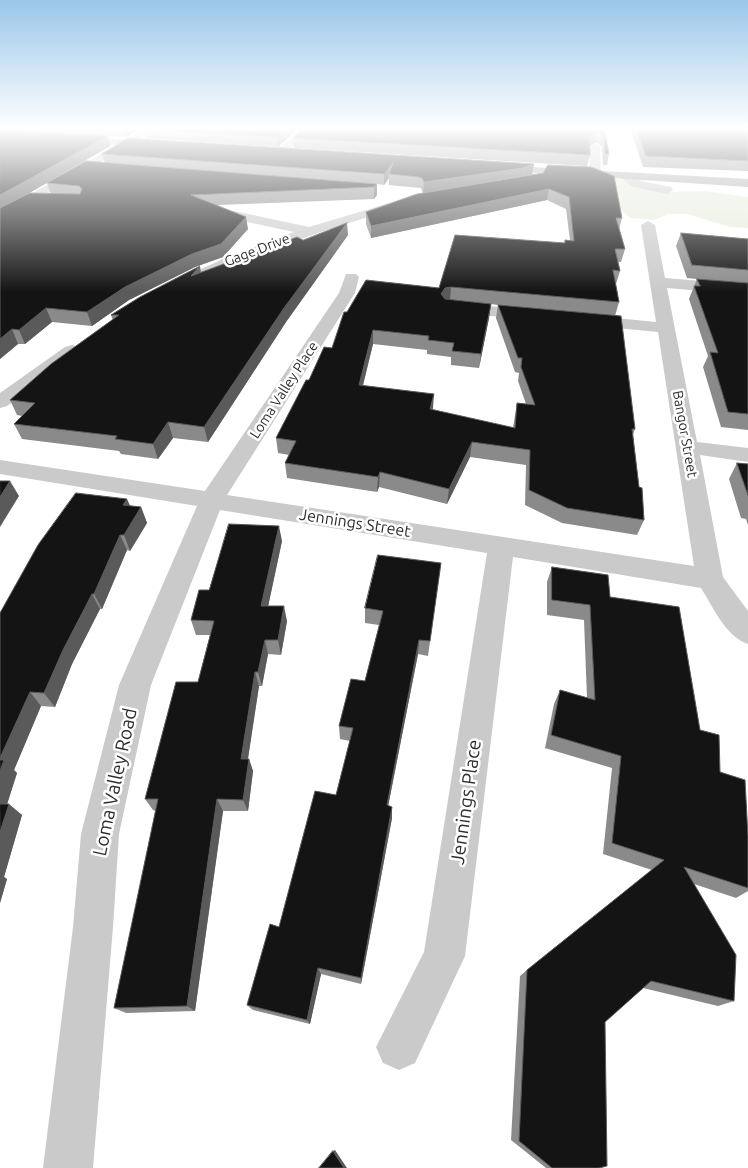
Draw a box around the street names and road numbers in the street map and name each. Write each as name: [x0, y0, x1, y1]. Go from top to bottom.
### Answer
street label: Gage Drive: [222, 230, 292, 270]
street label: Loma Valley Place: [246, 338, 322, 442]
street label: Bangor Street: [669, 389, 701, 479]
street label: Jennings Street: [298, 505, 412, 541]
street label: Loma Valley Road: [88, 706, 142, 858]
street label: Jennings Place: [446, 738, 486, 866]

